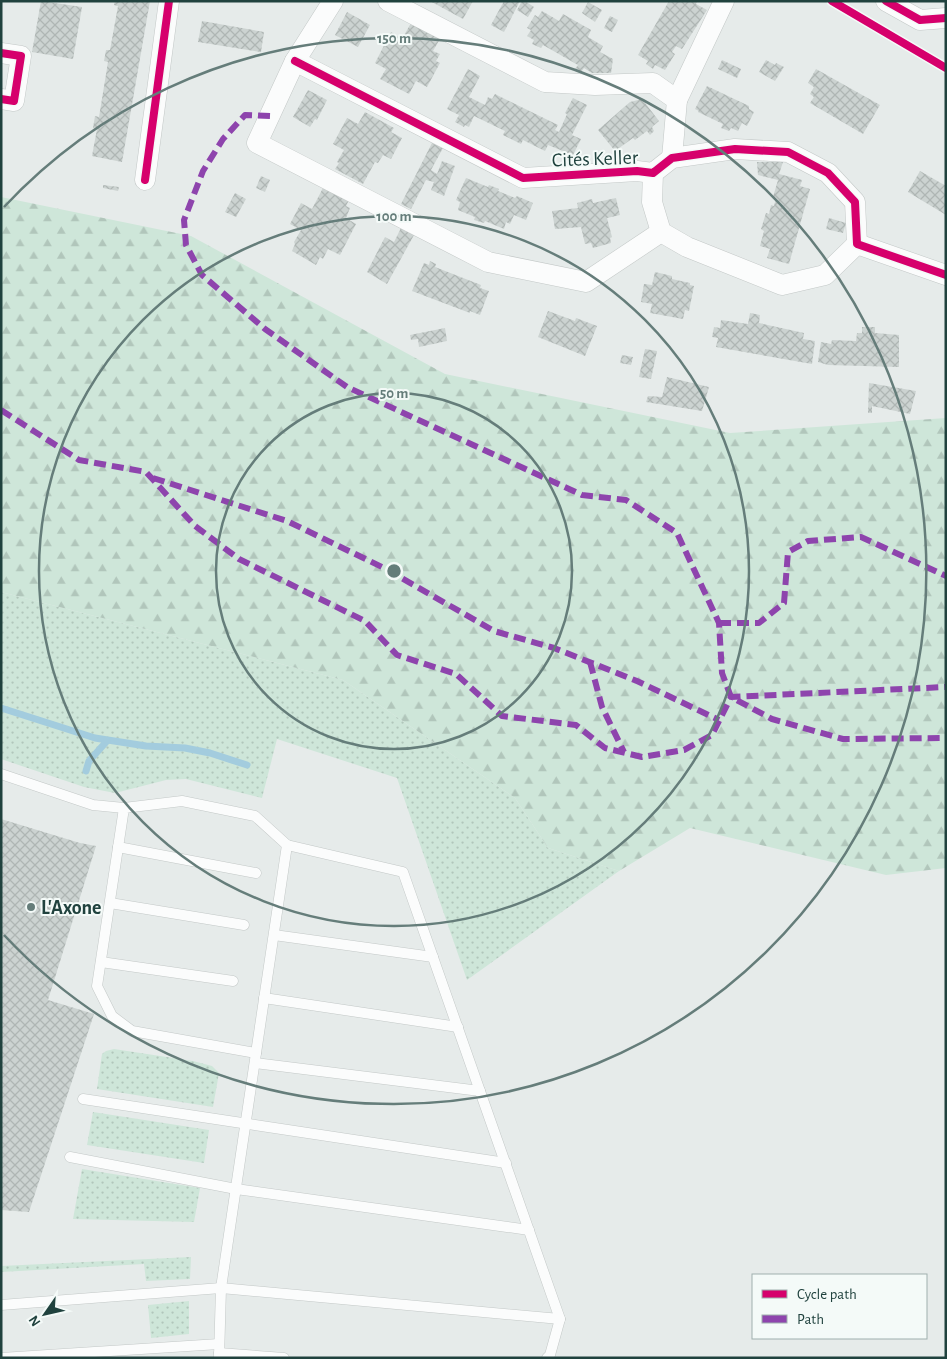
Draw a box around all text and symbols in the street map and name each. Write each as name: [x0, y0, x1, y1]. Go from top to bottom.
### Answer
text: 150 m: [377, 31, 411, 46]
street label: Cités Keller: [551, 147, 639, 171]
text: 100 m: [376, 209, 412, 224]
text: 50 m: [380, 386, 408, 401]
centre of rings: [385, 562, 403, 580]
place label: L'Axone: [41, 898, 102, 918]
marker: L'Axone: [25, 901, 37, 913]
legend: [752, 1274, 927, 1339]
text: Cycle path: [797, 1287, 857, 1302]
north arrow: [20, 1289, 70, 1339]
text: Path: [797, 1312, 824, 1327]
text: N: [27, 1313, 44, 1329]

